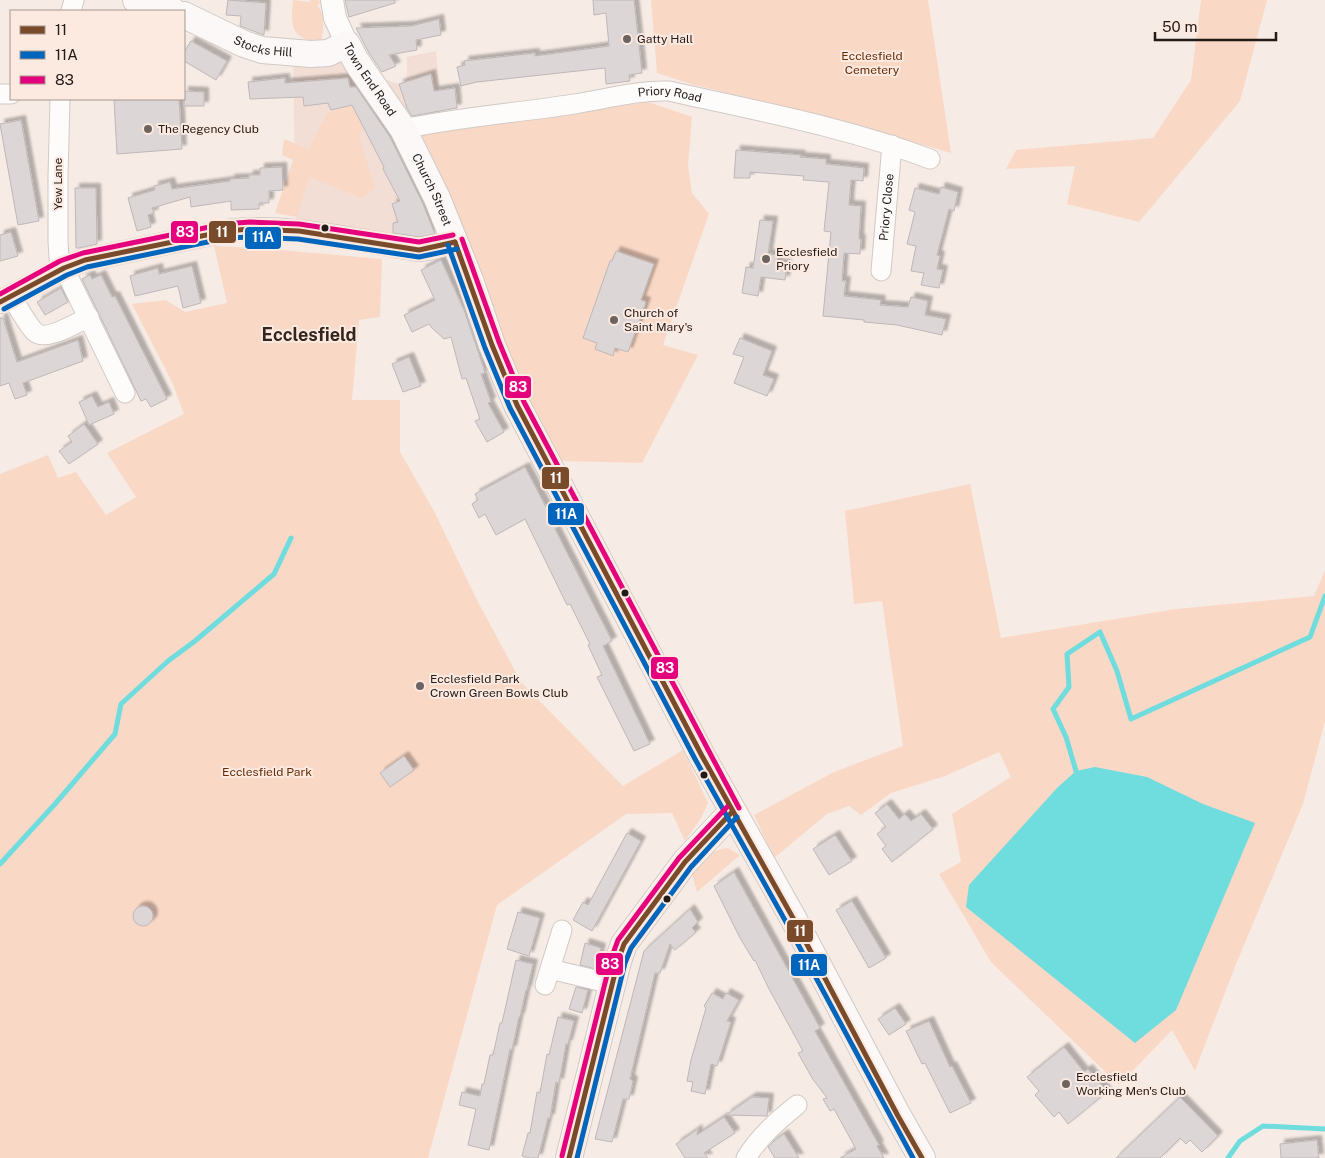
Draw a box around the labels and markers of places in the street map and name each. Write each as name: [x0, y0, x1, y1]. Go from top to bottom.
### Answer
place label: Gatty Hall: [637, 32, 693, 46]
marker: Gatty Hall: [621, 33, 633, 45]
place label: The Regency Club: [158, 122, 259, 136]
marker: The Regency Club: [142, 123, 154, 135]
unlabelled marker: [320, 223, 330, 233]
place label: Ecclesfield Priory: [776, 245, 837, 273]
marker: Ecclesfield Priory: [760, 253, 772, 265]
place label: Church of Saint Mary's: [624, 306, 693, 334]
marker: Church of Saint Mary's: [608, 314, 620, 326]
unlabelled marker: [620, 588, 630, 598]
place label: Ecclesfield Park Crown Green Bowls Club: [430, 672, 568, 700]
marker: Ecclesfield Park Crown Green Bowls Club: [414, 680, 426, 692]
unlabelled marker: [699, 770, 709, 780]
unlabelled marker: [662, 894, 672, 904]
place label: Ecclesfield Working Men's Club: [1076, 1070, 1186, 1098]
marker: Ecclesfield Working Men's Club: [1060, 1078, 1072, 1090]

